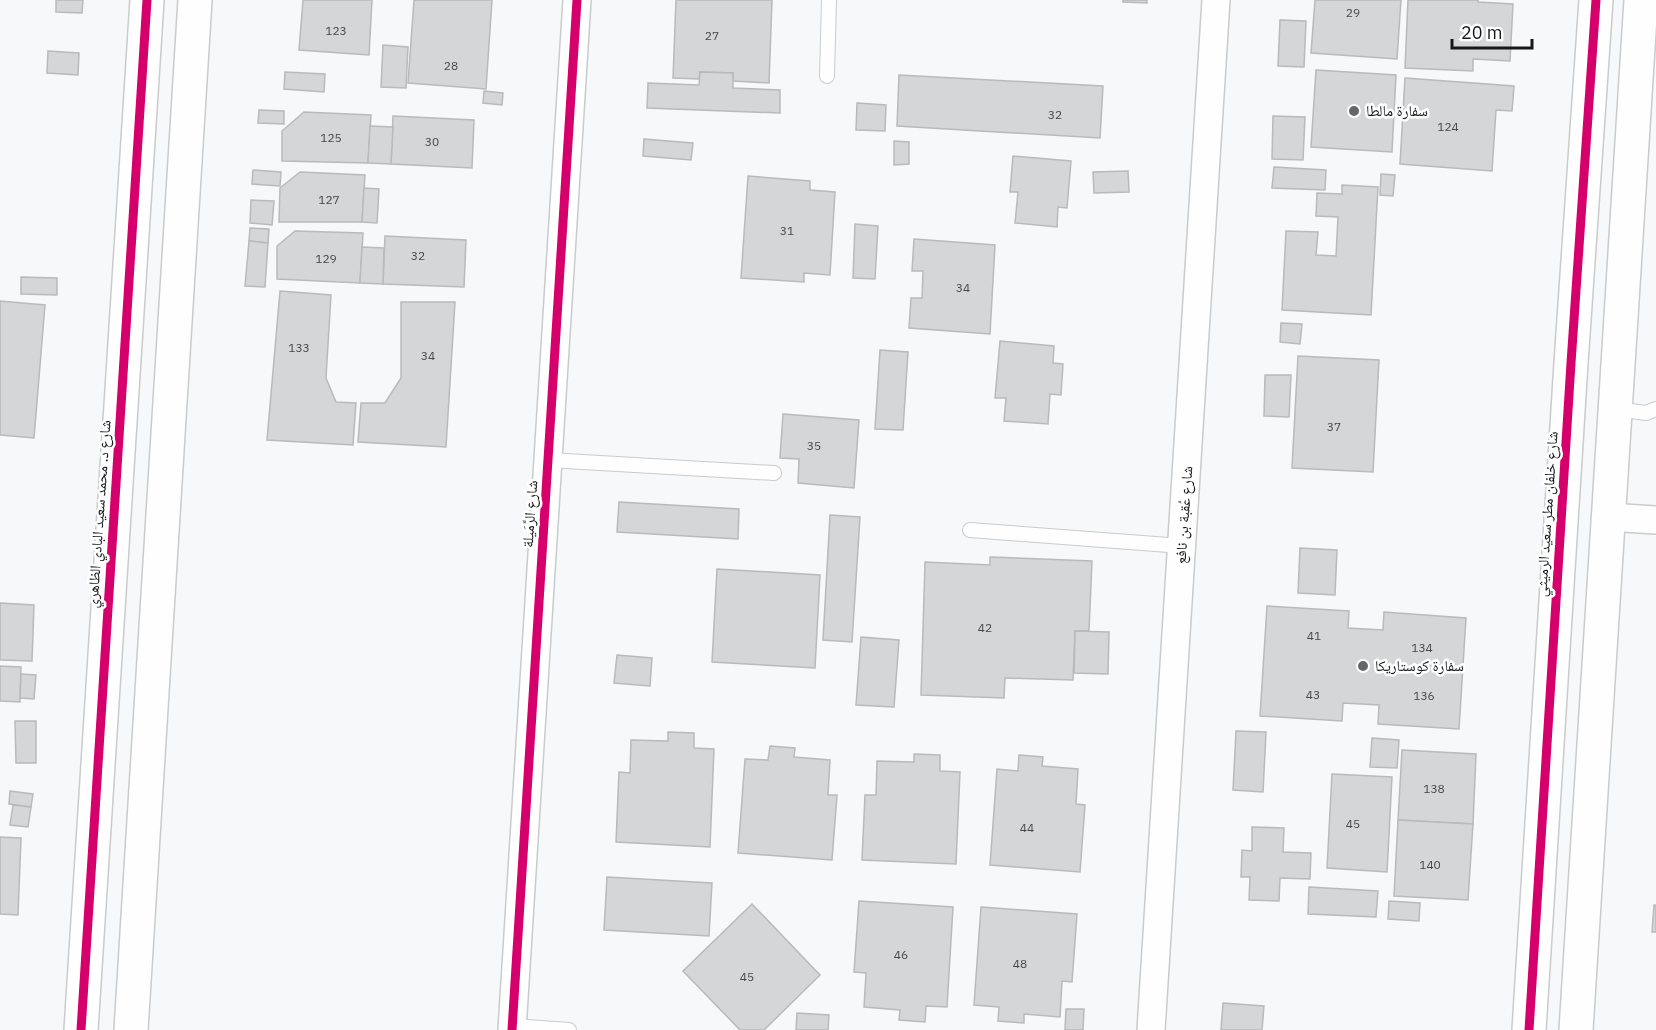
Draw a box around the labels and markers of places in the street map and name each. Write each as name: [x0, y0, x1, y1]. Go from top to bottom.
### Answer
place label: سفارة مالطا: [1366, 101, 1428, 120]
marker: سفارة مالطا: [1347, 104, 1361, 118]
place label: سفارة كوستاريكا: [1375, 656, 1464, 675]
marker: سفارة كوستاريكا: [1356, 659, 1370, 673]

